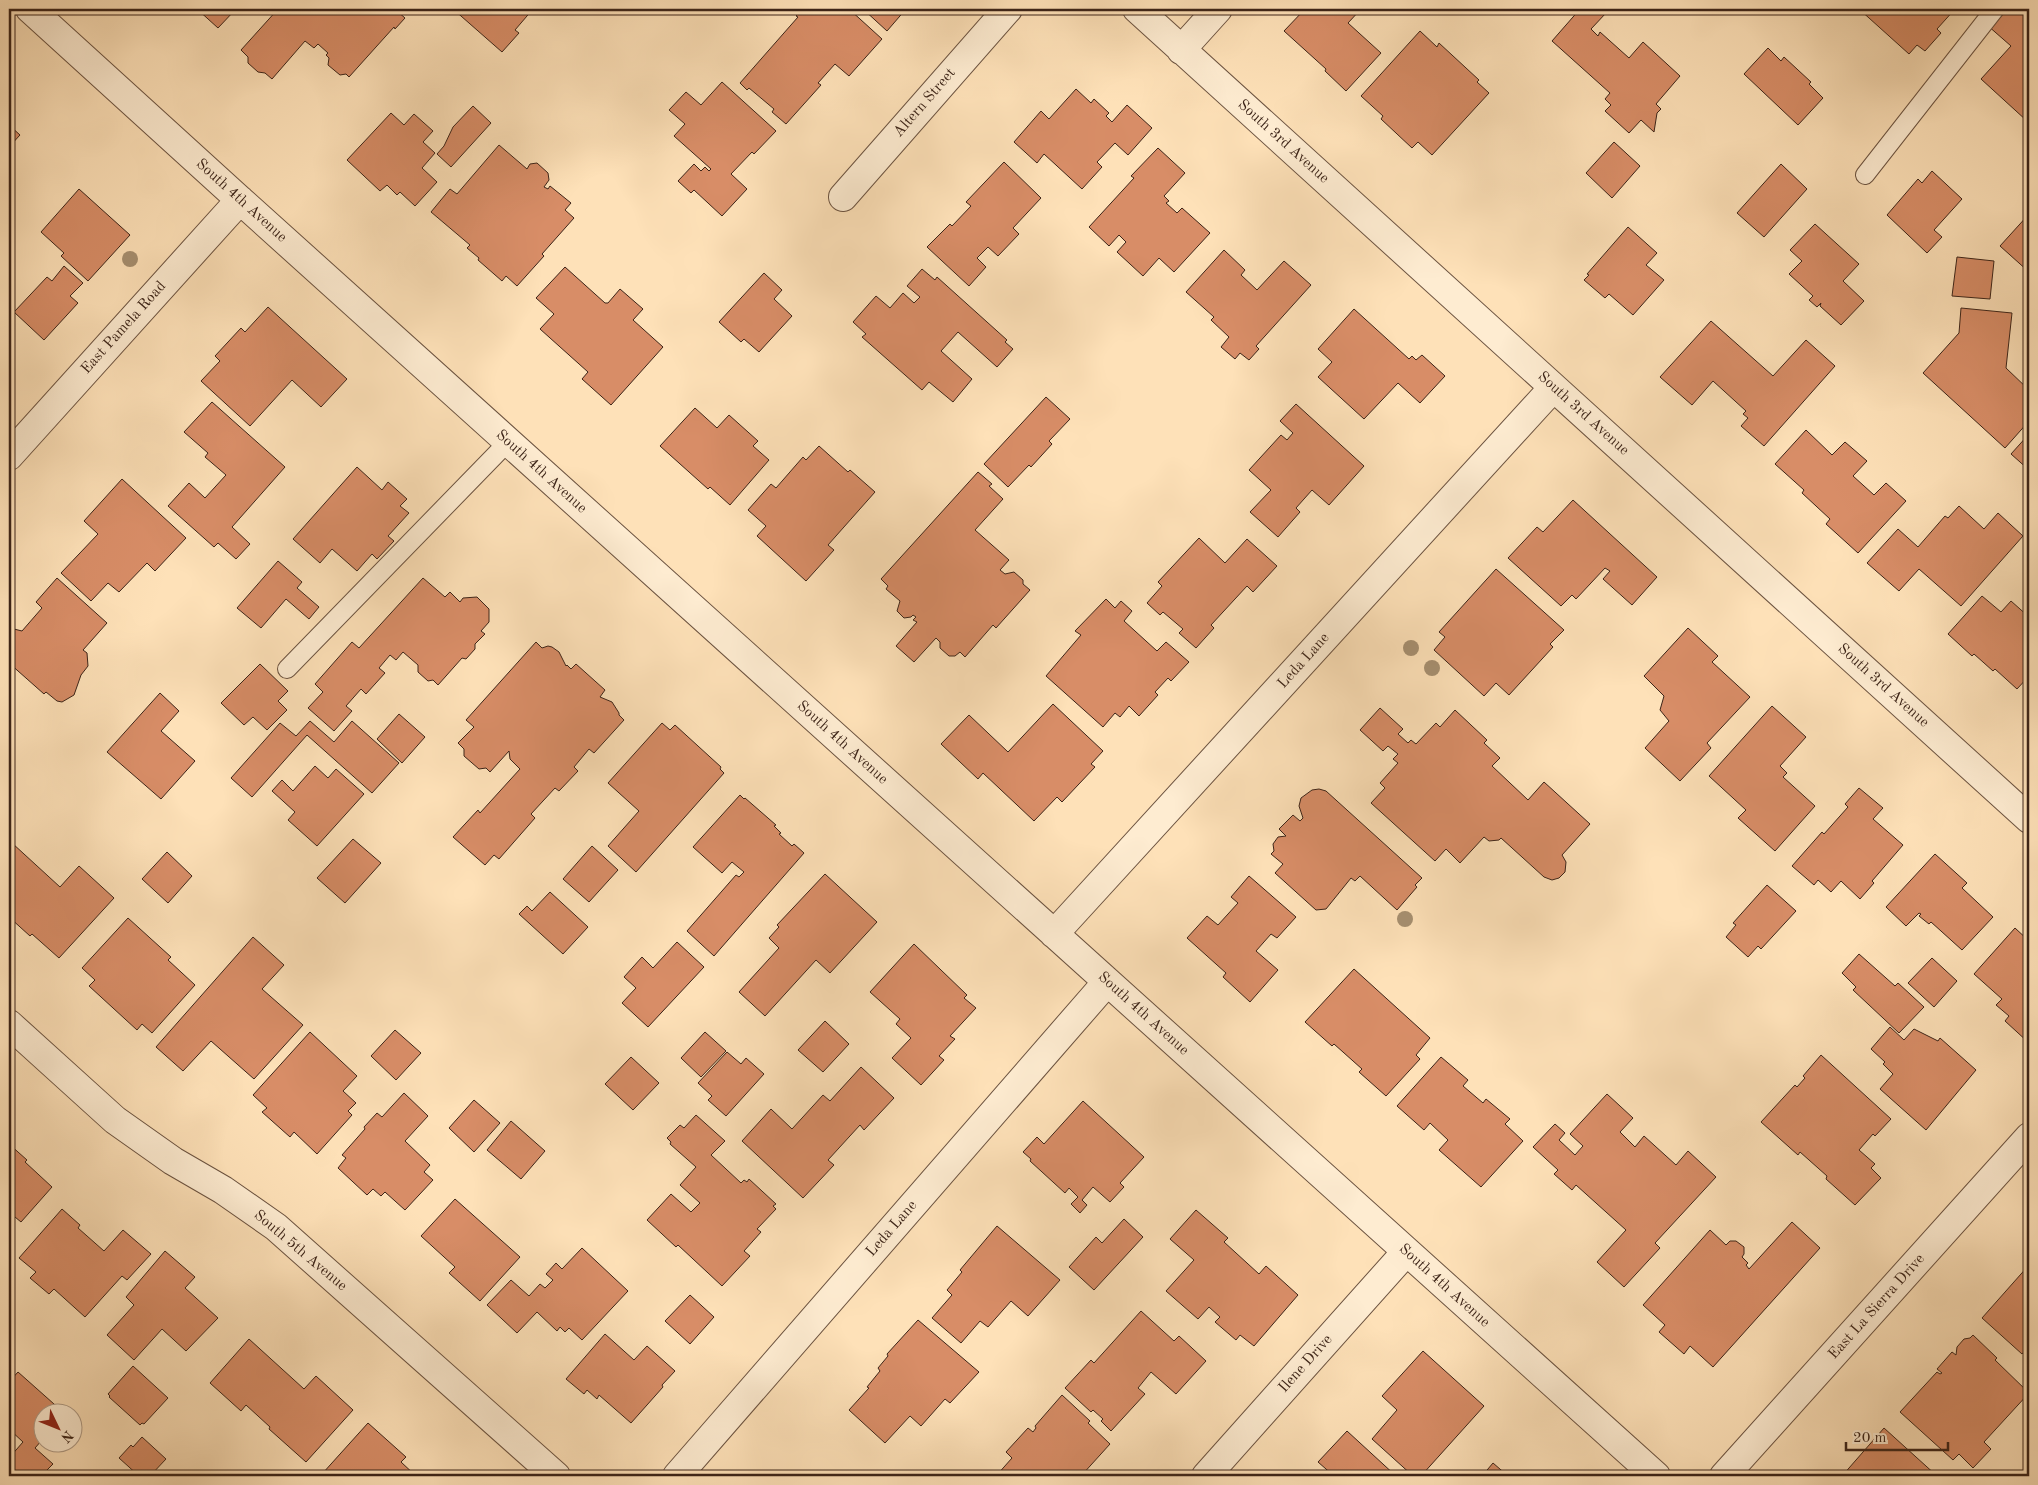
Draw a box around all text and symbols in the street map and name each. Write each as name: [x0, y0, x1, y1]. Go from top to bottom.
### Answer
street label: Altern Street: [891, 66, 959, 140]
street label: South 3rd Avenue: [1235, 97, 1332, 187]
street label: South 4th Avenue: [193, 157, 289, 246]
street label: East Pamela Road: [79, 279, 169, 377]
street label: South 3rd Avenue: [1535, 369, 1632, 459]
street label: South 4th Avenue: [493, 428, 589, 517]
street label: Leda Lane: [1275, 630, 1333, 692]
street label: South 3rd Avenue: [1835, 641, 1932, 731]
street label: South 4th Avenue: [794, 699, 890, 788]
street label: South 4th Avenue: [1095, 970, 1191, 1059]
street label: Leda Lane: [864, 1198, 920, 1260]
street label: South 5th Avenue: [251, 1208, 349, 1294]
street label: South 4th Avenue: [1396, 1242, 1492, 1331]
street label: East La Sierra Drive: [1826, 1252, 1928, 1362]
street label: Ilene Drive: [1276, 1332, 1336, 1396]
north arrow: [32, 1402, 82, 1452]
scale bar: [1846, 1420, 1948, 1452]
text: N: [58, 1427, 76, 1445]
text: 20 m: [1853, 1431, 1887, 1446]

